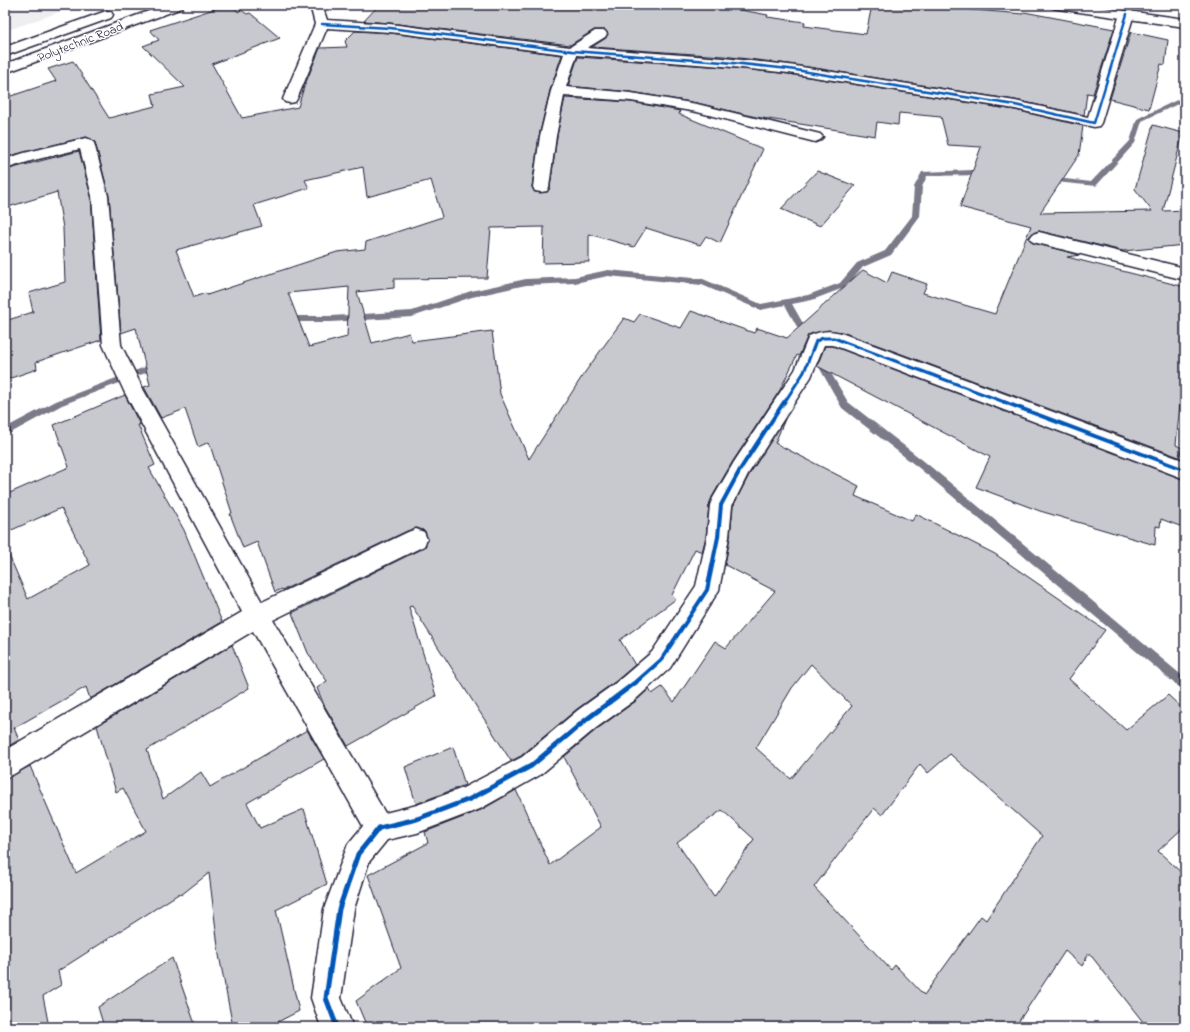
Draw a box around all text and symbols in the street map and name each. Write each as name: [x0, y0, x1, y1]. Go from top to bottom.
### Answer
street label: Polytechnic Road: [35, 17, 127, 68]

